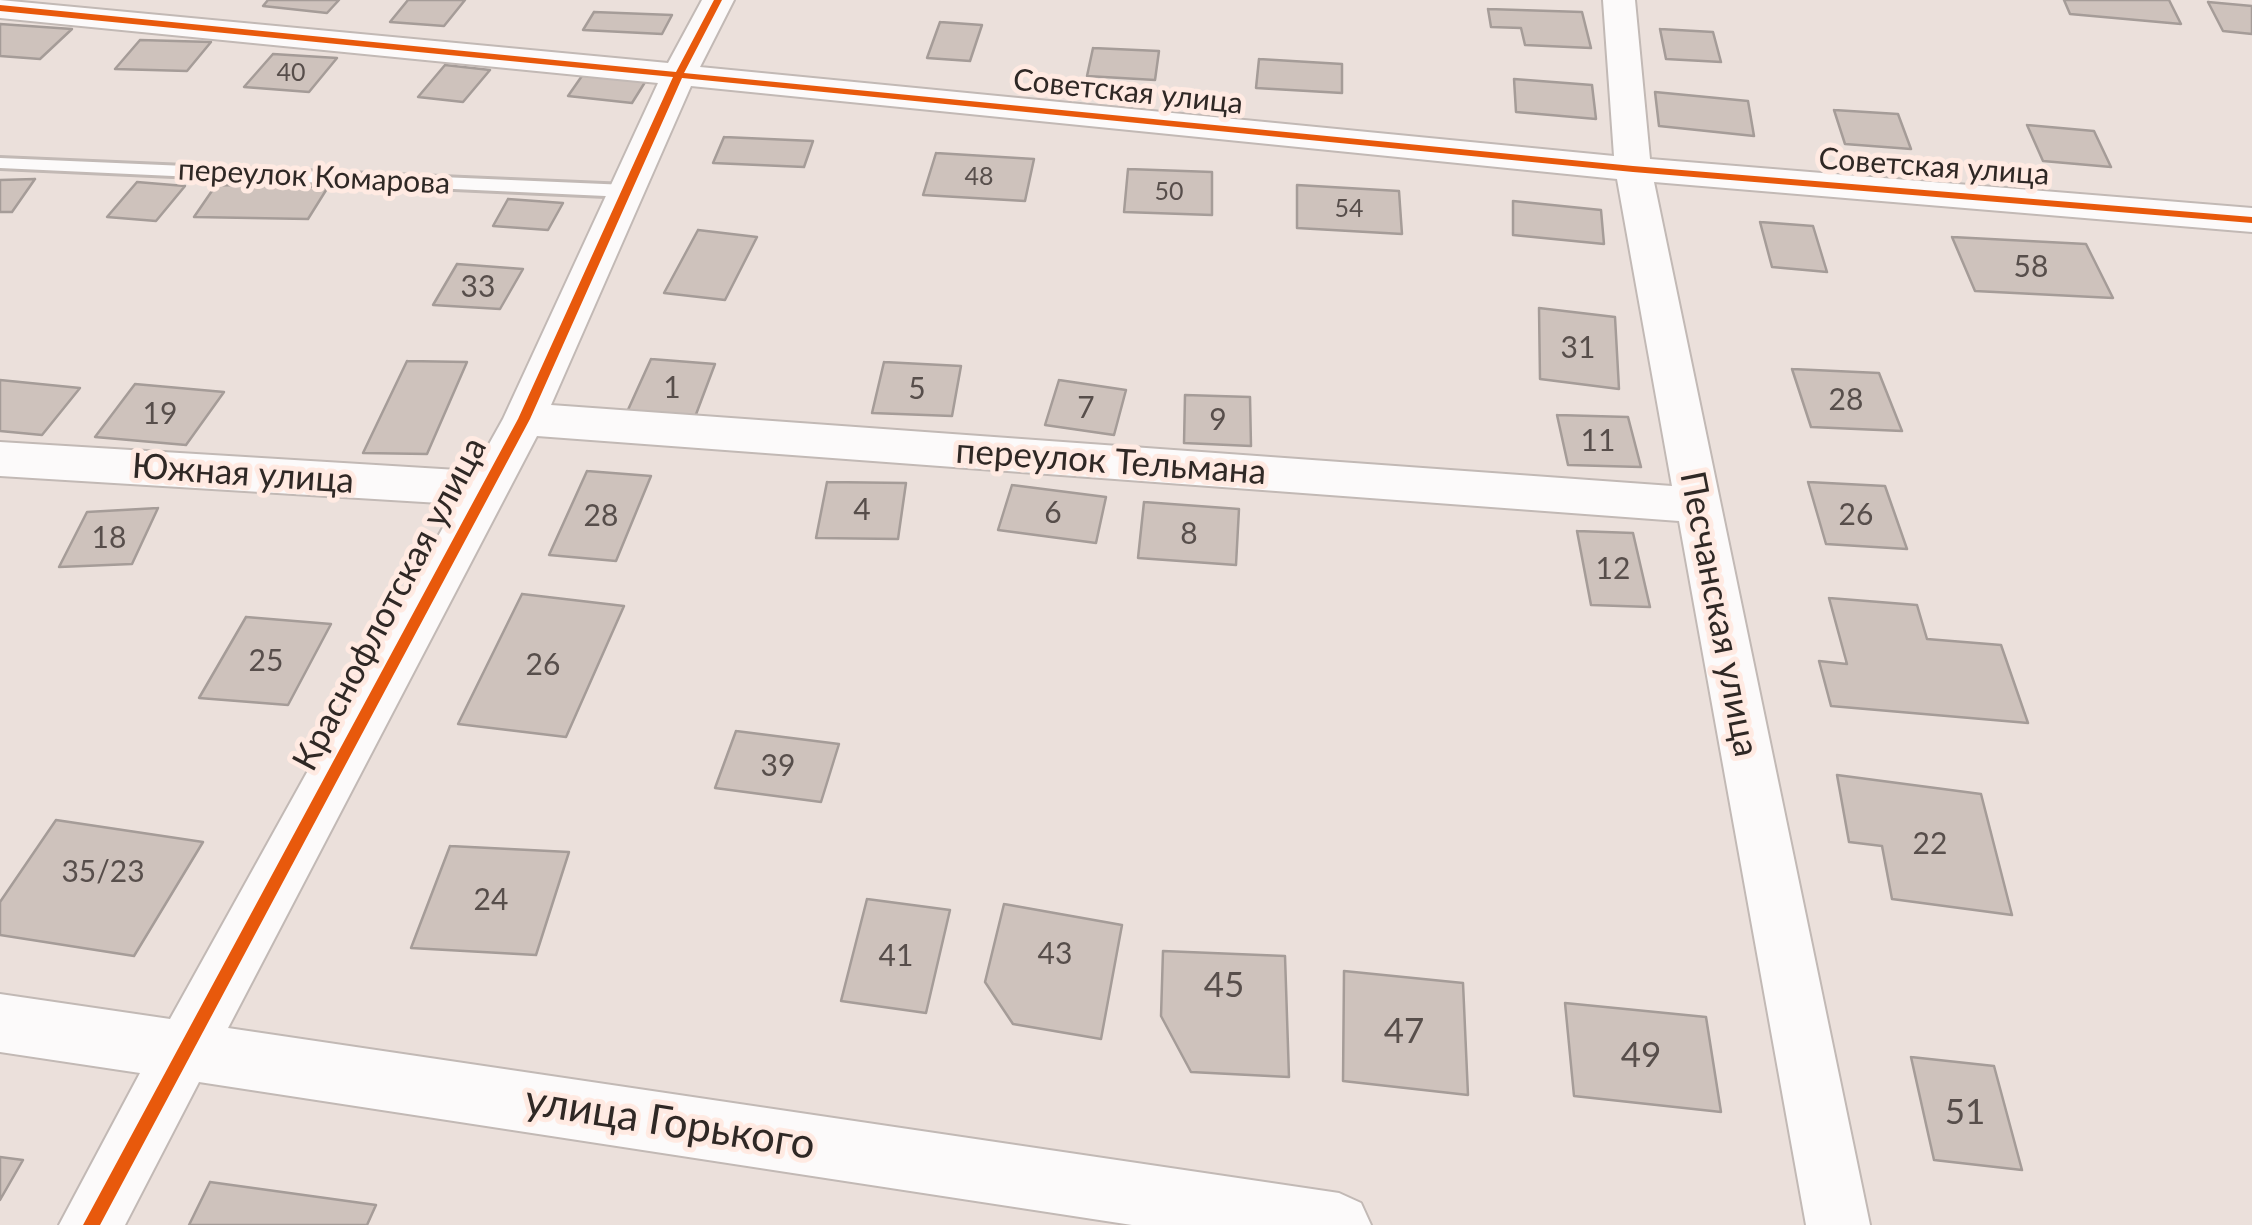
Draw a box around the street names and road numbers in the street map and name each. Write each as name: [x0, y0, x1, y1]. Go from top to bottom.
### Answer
street label: Советская улица: [1011, 62, 1245, 122]
street label: Советская улица: [1818, 141, 2050, 193]
street label: переулок Комарова: [177, 152, 451, 202]
street label: Краснофлотская улица: [284, 430, 496, 778]
street label: переулок Тельмана: [954, 430, 1268, 494]
street label: Южная улица: [131, 445, 355, 503]
street label: Песчанская улица: [1671, 468, 1767, 760]
street label: улица Горького: [521, 1075, 819, 1171]

